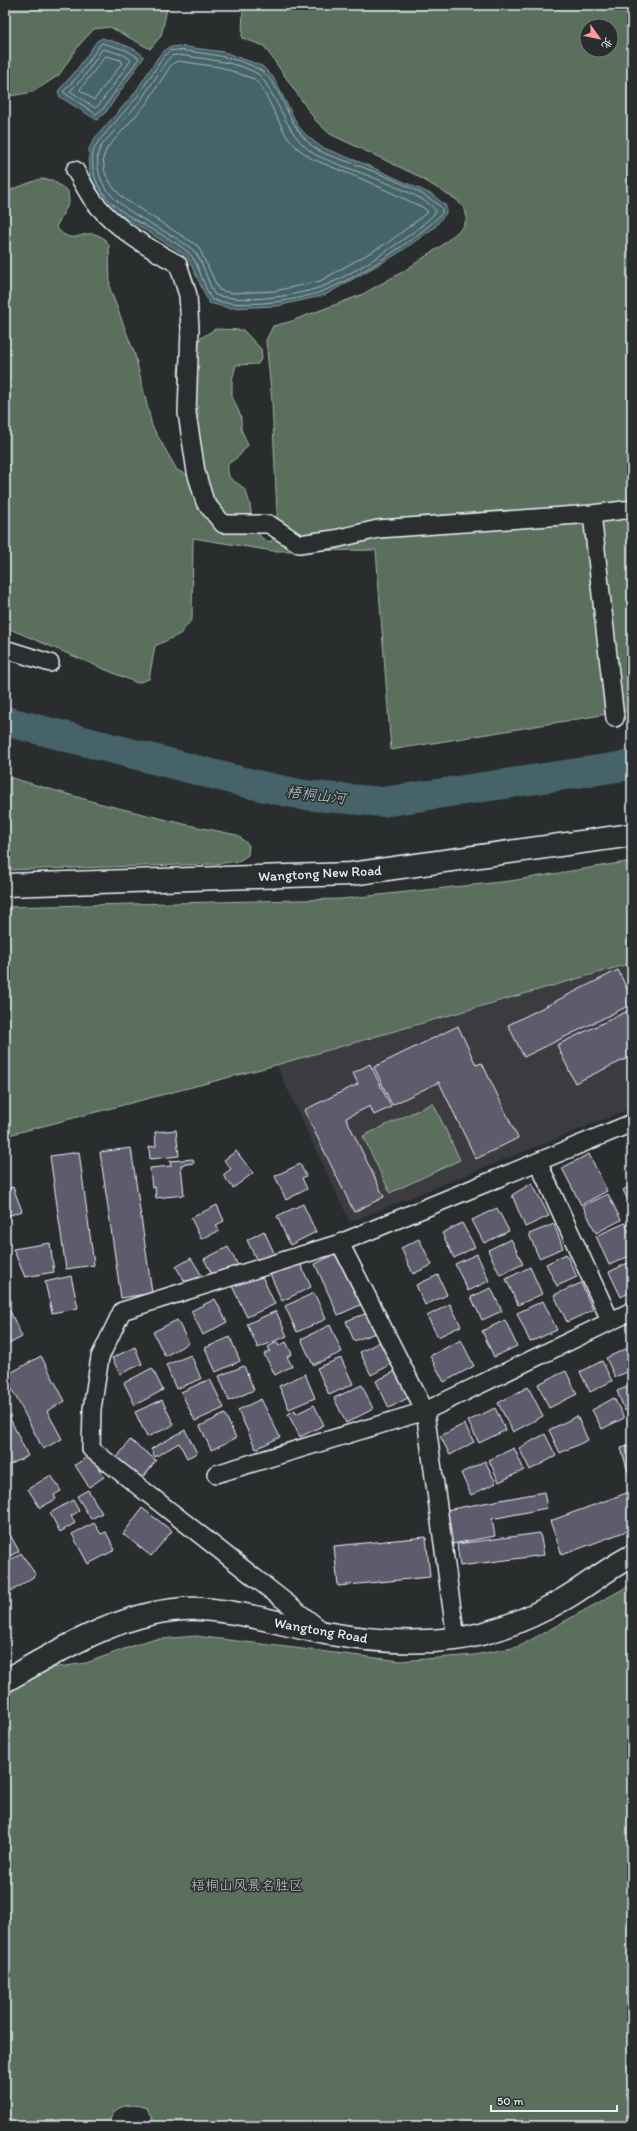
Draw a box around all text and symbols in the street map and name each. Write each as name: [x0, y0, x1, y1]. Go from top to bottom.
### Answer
north arrow: [579, 18, 619, 58]
text: 北: [599, 35, 615, 51]
water label: 梧桐山河: [285, 782, 350, 808]
street label: Wangtong New Road: [258, 862, 382, 885]
street label: Wangtong Road: [273, 1614, 369, 1647]
park label: 梧桐山风景名胜区: [191, 1877, 303, 1894]
scale bar: [491, 2087, 617, 2113]
text: 50 m: [497, 2094, 523, 2108]

